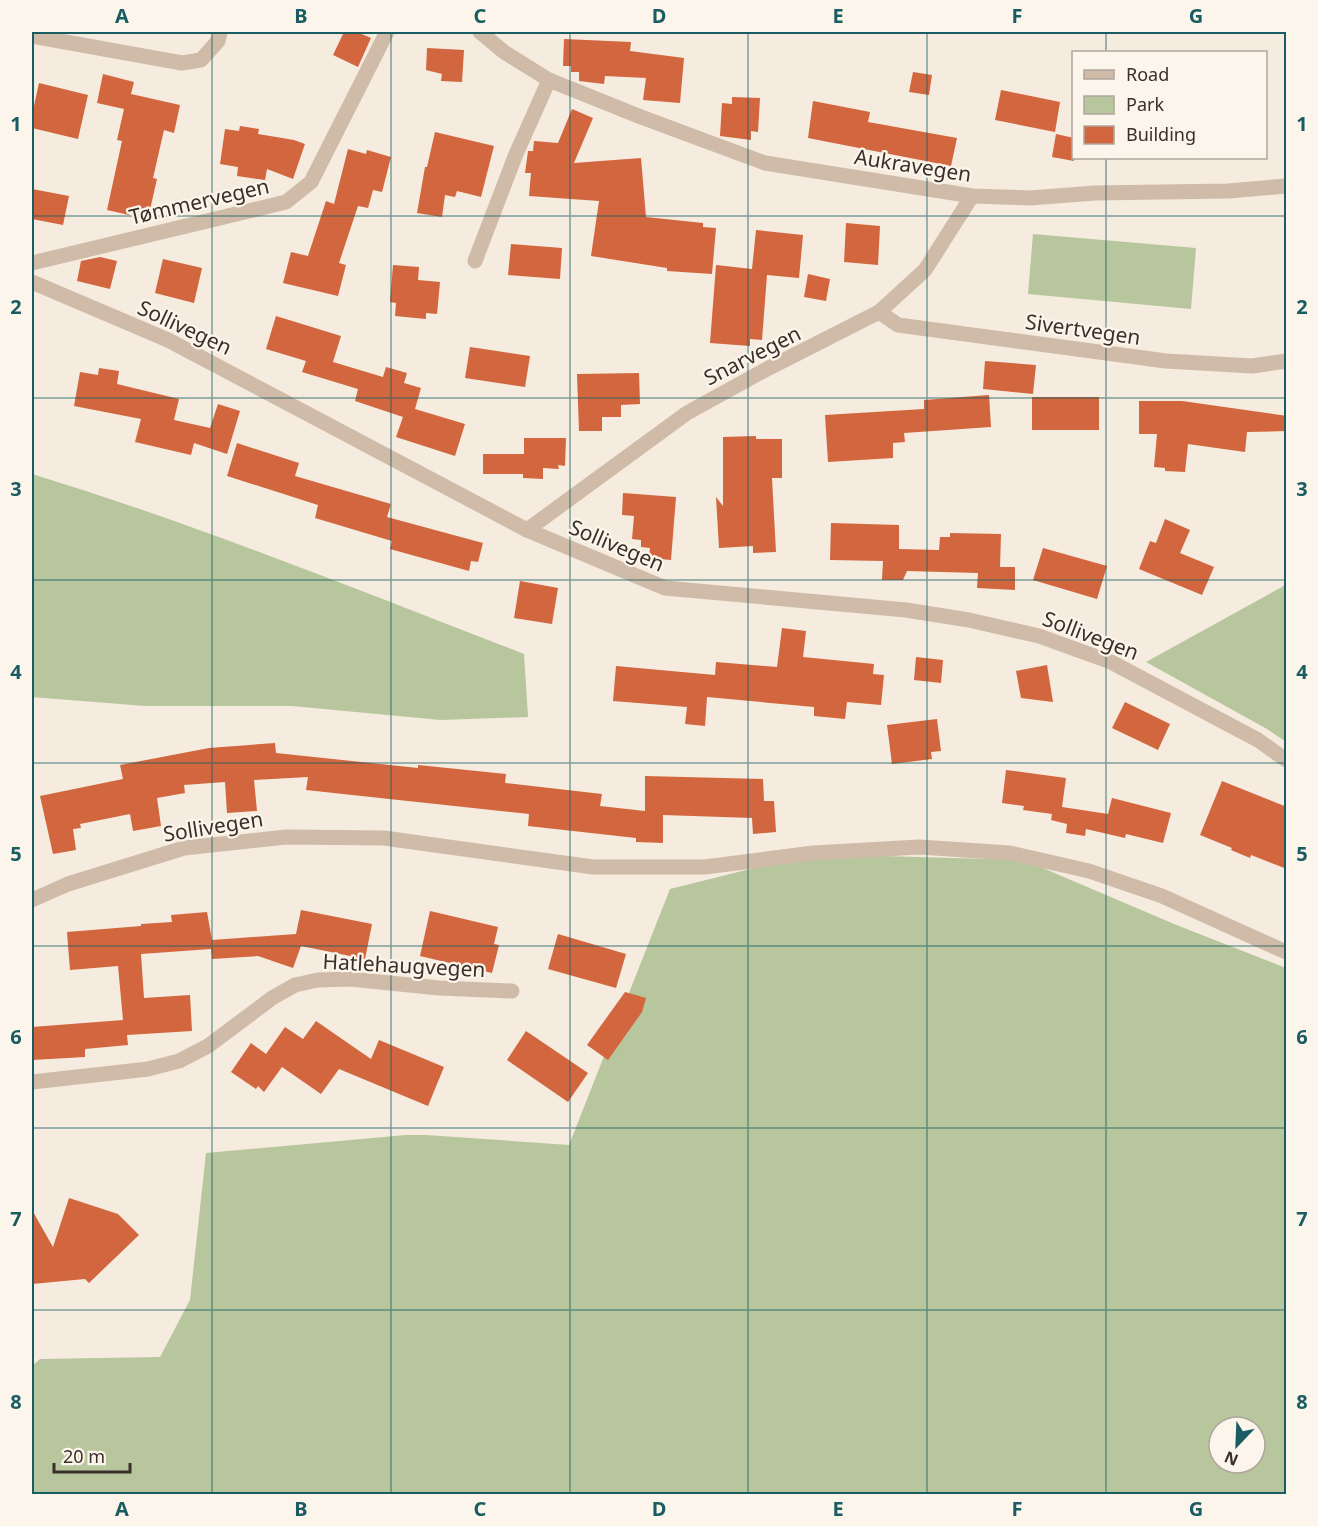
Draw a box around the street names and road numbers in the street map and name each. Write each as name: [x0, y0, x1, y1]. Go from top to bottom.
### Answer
street label: Aukravegen: [853, 142, 973, 188]
street label: Tømmervegen: [126, 171, 272, 231]
street label: Sollivegen: [133, 293, 237, 361]
street label: Sivertvegen: [1024, 307, 1142, 351]
street label: Snarvegen: [699, 319, 805, 391]
street label: Sollivegen: [565, 512, 669, 578]
street label: Sollivegen: [1039, 604, 1143, 666]
street label: Sollivegen: [161, 804, 265, 848]
street label: Hatlehaugvegen: [322, 947, 486, 983]

